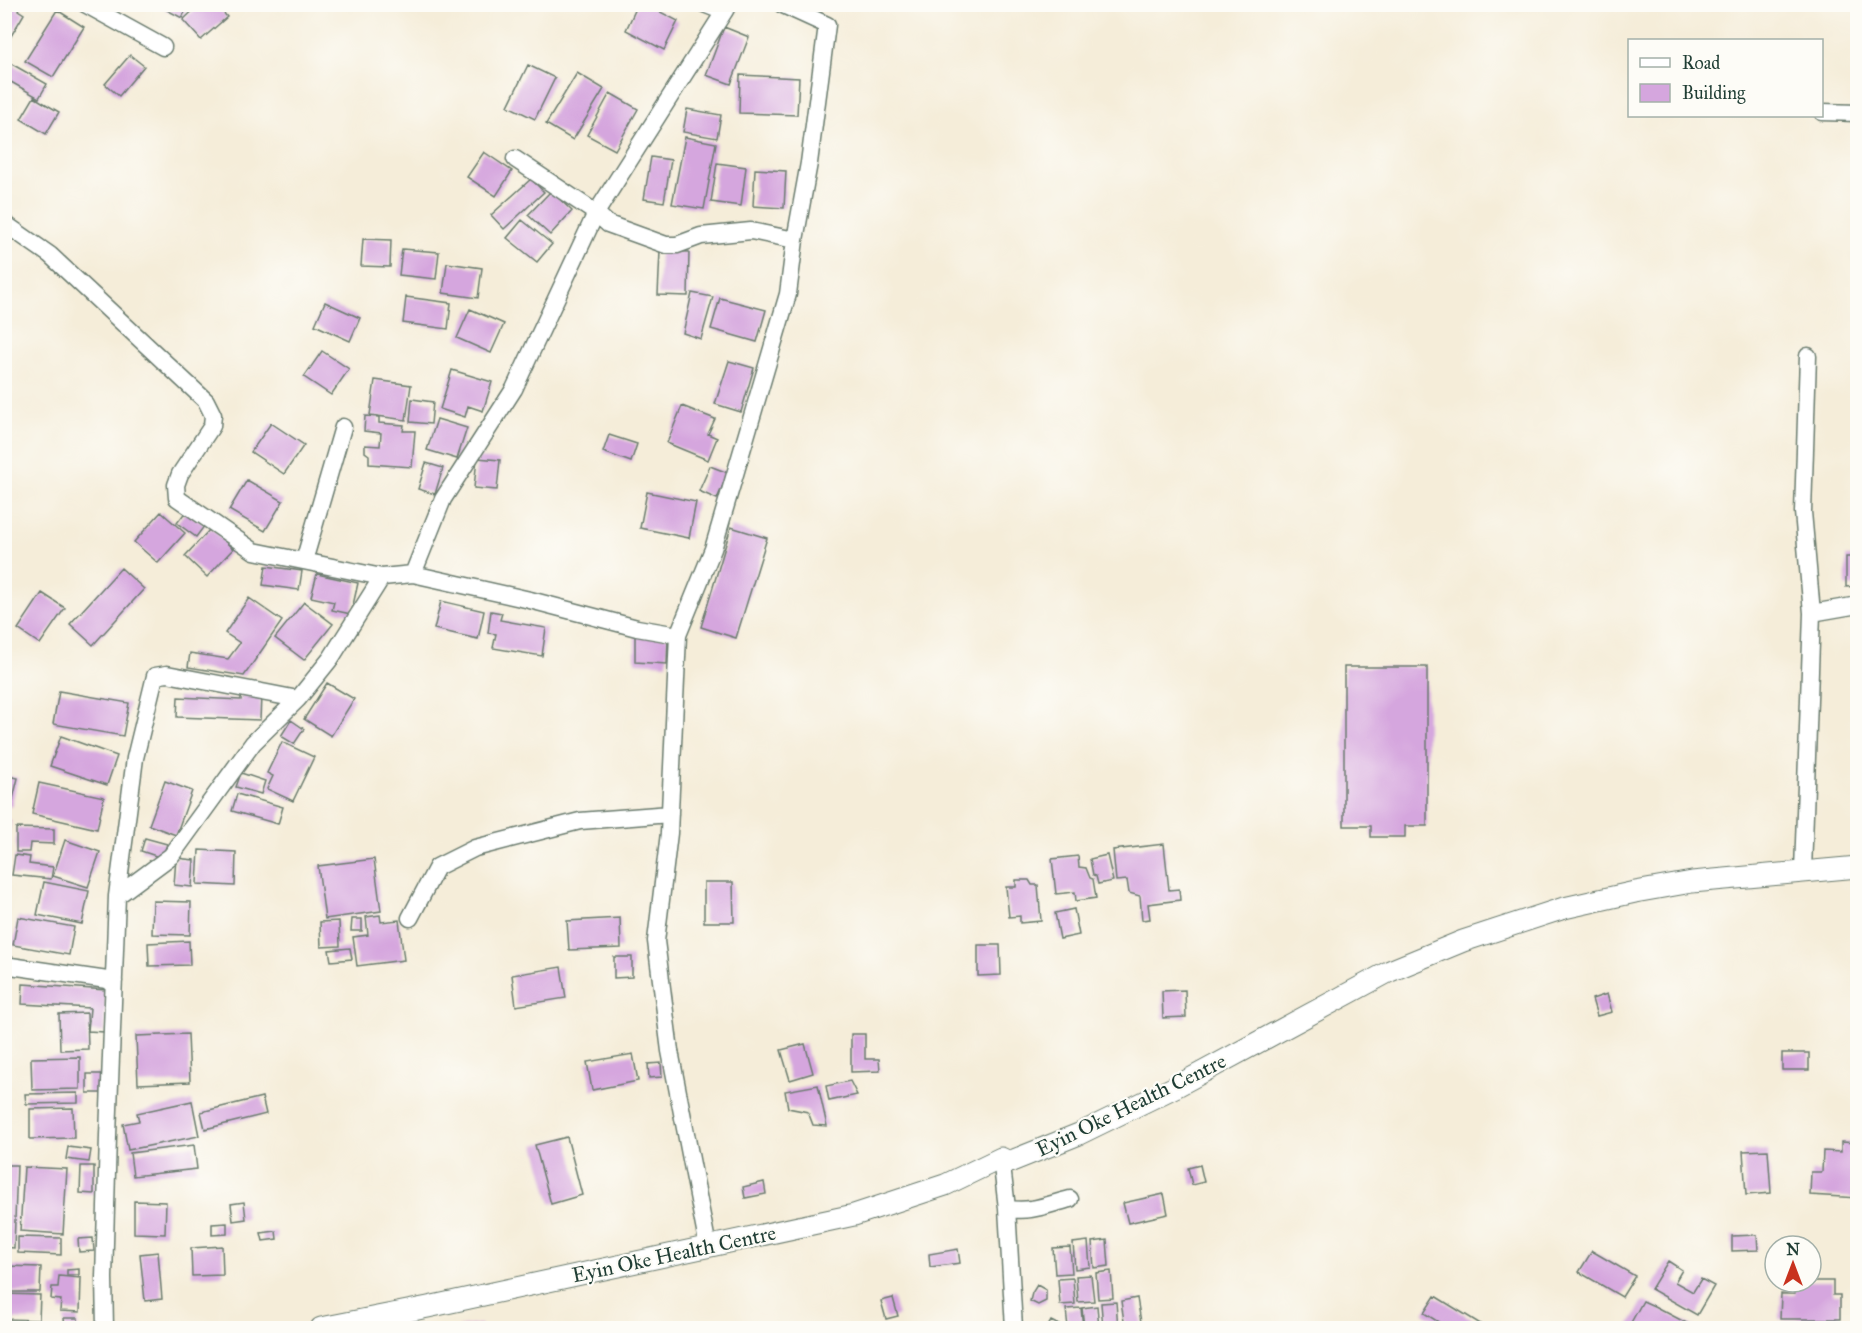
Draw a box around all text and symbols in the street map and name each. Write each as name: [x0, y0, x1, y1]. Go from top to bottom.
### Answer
legend: [1628, 39, 1823, 117]
text: Road: [1682, 52, 1720, 74]
text: Building: [1682, 82, 1746, 105]
street label: Eyin Oke Health Centre: [1032, 1048, 1230, 1162]
street label: Eyin Oke Health Centre: [570, 1220, 779, 1288]
north arrow: [1763, 1234, 1823, 1294]
text: N: [1786, 1240, 1800, 1259]

